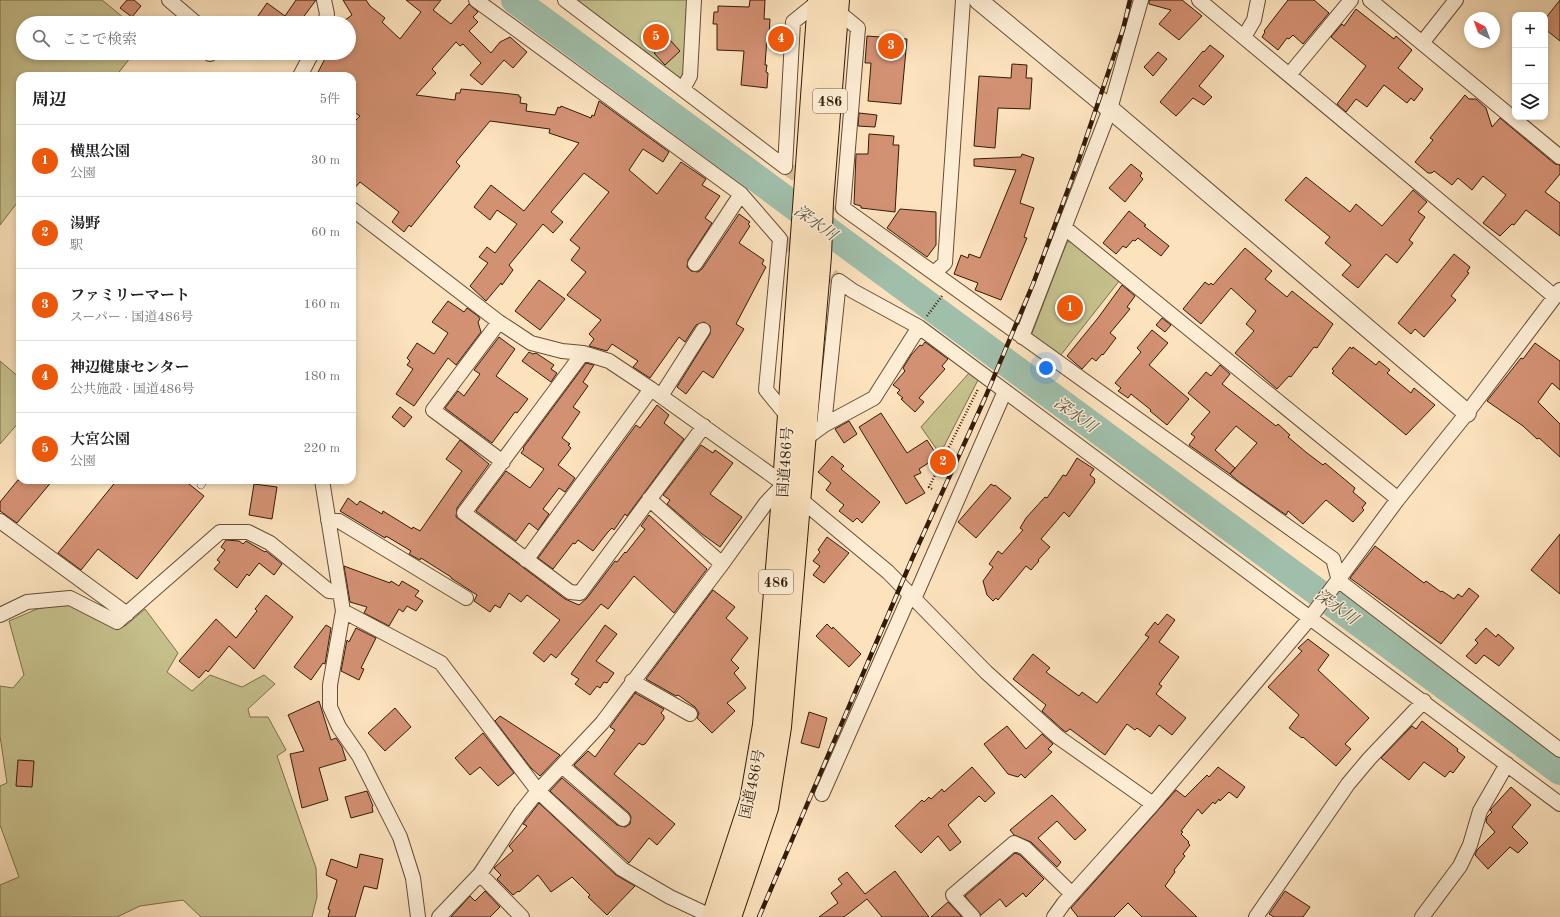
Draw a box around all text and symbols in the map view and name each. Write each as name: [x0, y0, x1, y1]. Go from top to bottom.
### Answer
north arrow: [1464, 12, 1500, 48]
map controls: [1512, 12, 1548, 120]
button: +: [1512, 12, 1548, 48]
search box: [16, 16, 356, 60]
pin: 5: [643, 22, 669, 52]
pin: 4: [768, 24, 794, 54]
icon: search: [30, 27, 52, 49]
pin: 3: [878, 31, 904, 61]
text: ここで検索: [62, 33, 137, 48]
button: −: [1512, 48, 1548, 84]
button: layers: [1512, 84, 1548, 120]
road number: 486: [813, 89, 847, 113]
text: 周辺: [32, 92, 66, 109]
text: 5件: [319, 93, 340, 106]
text: 横黒公園: [70, 145, 130, 160]
text: 1: [41, 154, 49, 167]
text: 30 m: [311, 154, 340, 167]
text: 公園: [70, 167, 96, 180]
water label: 深水川: [791, 201, 842, 245]
text: 湯野: [70, 217, 100, 232]
text: 2: [41, 226, 49, 239]
text: 60 m: [311, 226, 340, 239]
text: 駅: [70, 239, 83, 252]
text: ファミリーマート: [70, 289, 190, 304]
pin: 1: [1057, 293, 1083, 323]
text: 3: [41, 298, 49, 311]
text: 160 m: [303, 298, 340, 311]
text: スーパー · 国道486号: [70, 311, 193, 324]
your location: [1036, 358, 1056, 378]
text: 神辺健康センター: [70, 361, 189, 376]
text: 4: [41, 370, 49, 383]
text: 180 m: [303, 370, 340, 383]
text: 公共施設 · 国道486号: [70, 383, 195, 396]
water label: 深水川: [1051, 393, 1102, 437]
street label: 国道486号: [775, 426, 796, 498]
text: 大宮公園: [70, 433, 130, 448]
text: 5: [41, 442, 49, 455]
text: 220 m: [303, 442, 340, 455]
pin: 2: [930, 447, 956, 477]
text: 公園: [70, 455, 96, 468]
road number: 486: [759, 570, 793, 594]
water label: 深水川: [1312, 585, 1363, 629]
street label: 国道486号: [737, 748, 768, 821]

